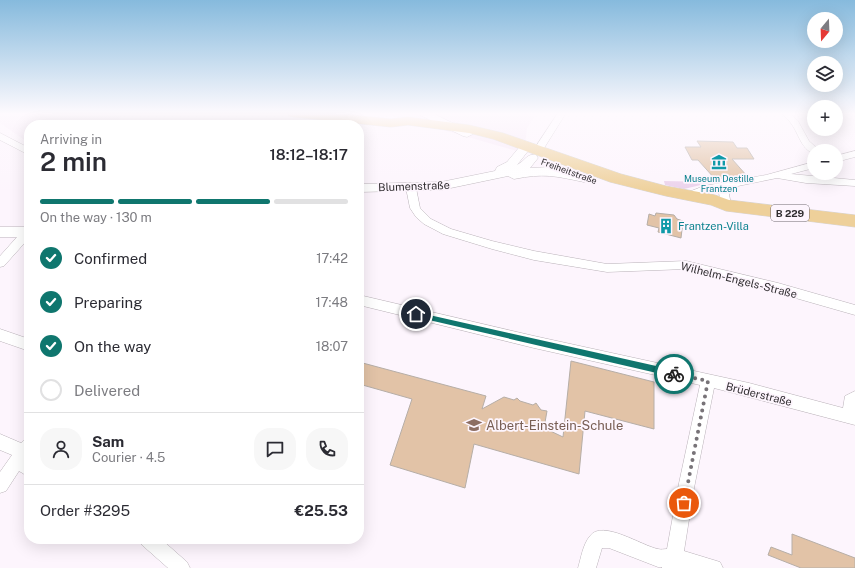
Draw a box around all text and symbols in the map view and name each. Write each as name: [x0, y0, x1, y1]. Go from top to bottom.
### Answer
north arrow: [807, 12, 843, 48]
map controls: [807, 12, 843, 180]
button: layers: [807, 56, 843, 92]
button: +: [807, 100, 843, 136]
text: Arriving in: [40, 132, 102, 147]
button: −: [807, 144, 843, 180]
text: 2 min: [40, 146, 107, 177]
text: 18:12–18:17: [270, 146, 348, 163]
museum icon: Museum Destille Frantzen: [710, 153, 728, 171]
street label: Freiheitstraße: [539, 156, 599, 186]
place label: Museum Destille Frantzen: [684, 173, 754, 194]
street label: Blumenstraße: [378, 179, 450, 193]
road number: B 229: [771, 205, 809, 221]
text: On the way · 130 m: [40, 210, 152, 225]
building icon: Frantzen-Villa: [657, 217, 675, 235]
place label: Frantzen-Villa: [678, 220, 749, 232]
icon: check: [40, 247, 62, 269]
text: Confirmed: [74, 250, 147, 267]
text: 17:42: [316, 251, 348, 266]
street label: Wilhelm-Engels-Straße: [680, 260, 798, 300]
icon: check: [40, 291, 62, 313]
text: Preparing: [74, 294, 143, 311]
text: 17:48: [315, 295, 348, 310]
pin: [399, 297, 433, 331]
icon: home: [405, 303, 427, 325]
icon: check: [40, 335, 62, 357]
text: On the way: [74, 338, 151, 355]
text: 18:07: [316, 339, 348, 354]
courier: [654, 354, 694, 394]
icon: bike: [663, 363, 685, 385]
street label: Brüderstraße: [725, 380, 793, 408]
text: Delivered: [74, 382, 140, 399]
school or university icon: Albert-Einstein-Schule: [465, 416, 483, 434]
place label: Albert-Einstein-Schule: [486, 418, 623, 433]
button: person: [40, 428, 82, 470]
button: chat: [254, 428, 296, 470]
button: phone: [306, 428, 348, 470]
text: Sam: [92, 433, 124, 450]
text: Courier · 4.5: [92, 450, 165, 465]
pin: [667, 486, 701, 520]
icon: bag: [673, 492, 695, 514]
text: Order #3295: [40, 502, 130, 519]
text: €25.53: [294, 502, 348, 519]

